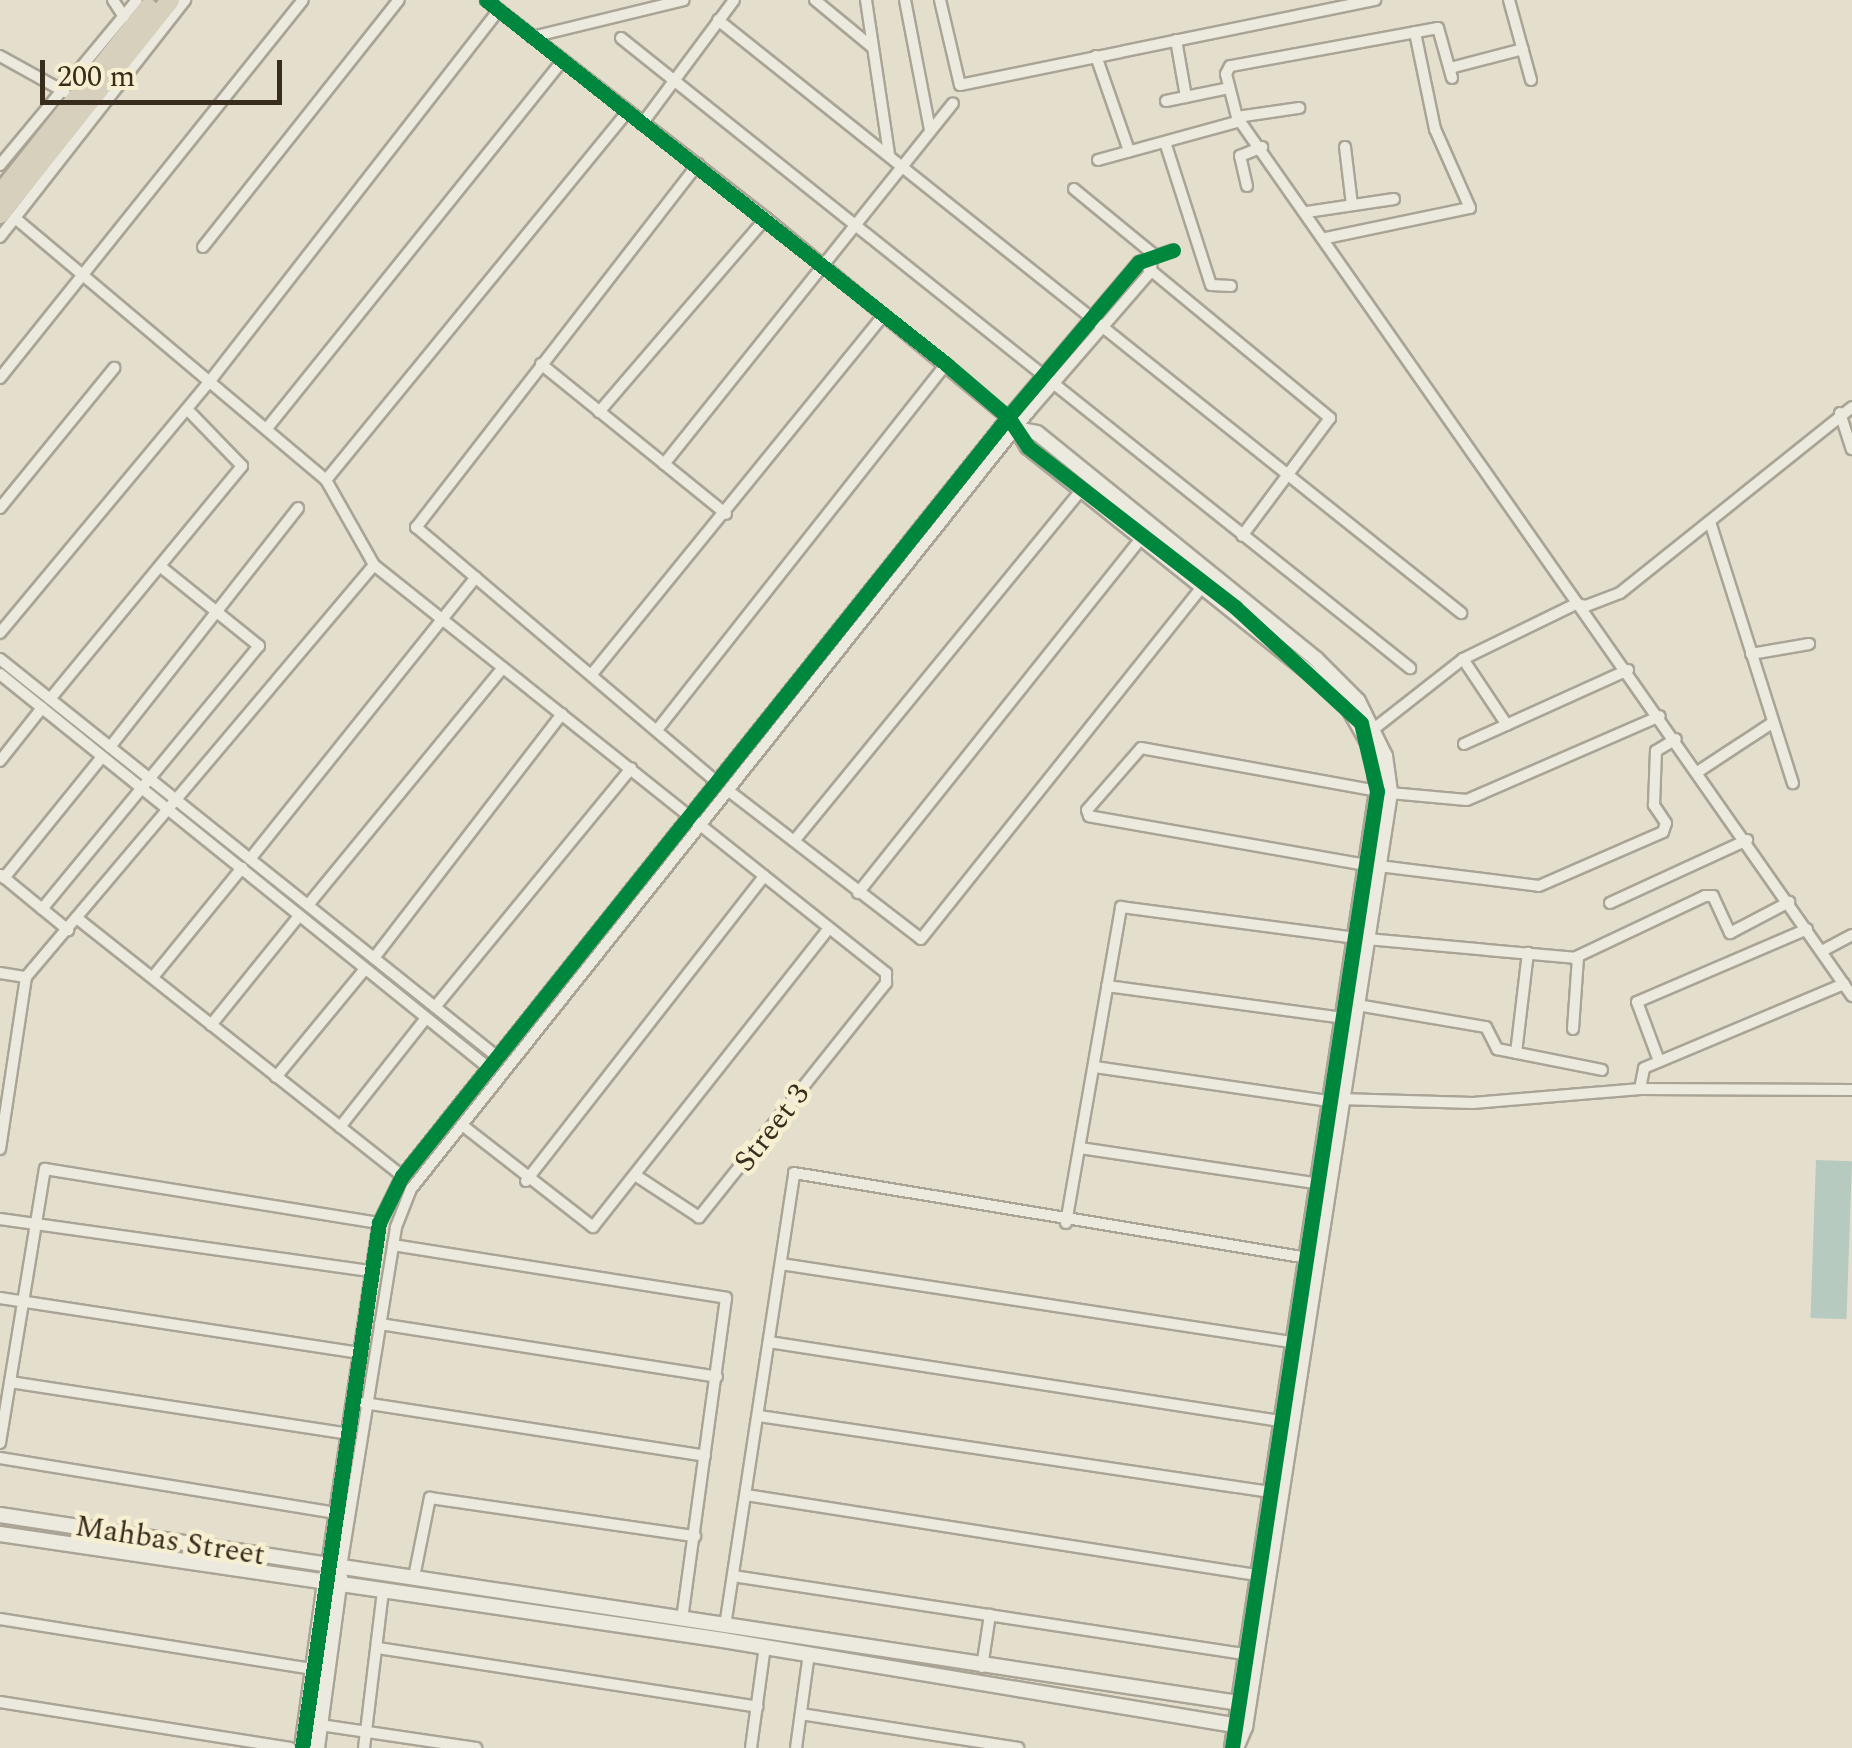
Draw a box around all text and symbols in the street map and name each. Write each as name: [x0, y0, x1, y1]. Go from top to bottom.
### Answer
scale bar: [45, 40, 288, 102]
text: 200 m: [57, 54, 135, 100]
street label: Street 3: [727, 1077, 817, 1179]
street label: Mahbas Street: [73, 1508, 267, 1574]

